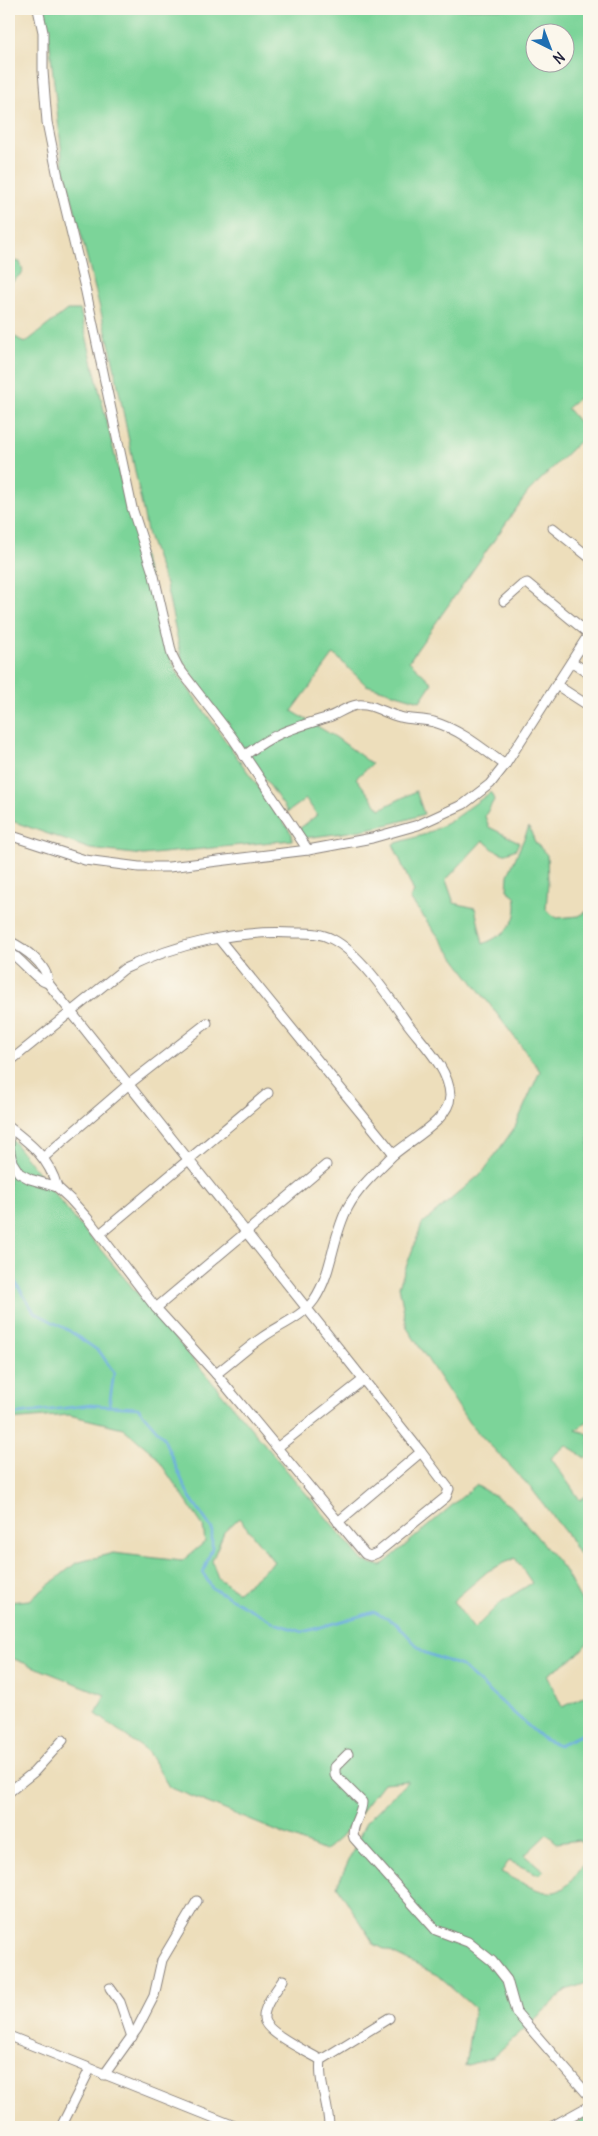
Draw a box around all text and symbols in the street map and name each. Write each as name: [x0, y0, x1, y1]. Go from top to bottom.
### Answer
north arrow: [526, 22, 576, 72]
text: N: [549, 48, 568, 68]

